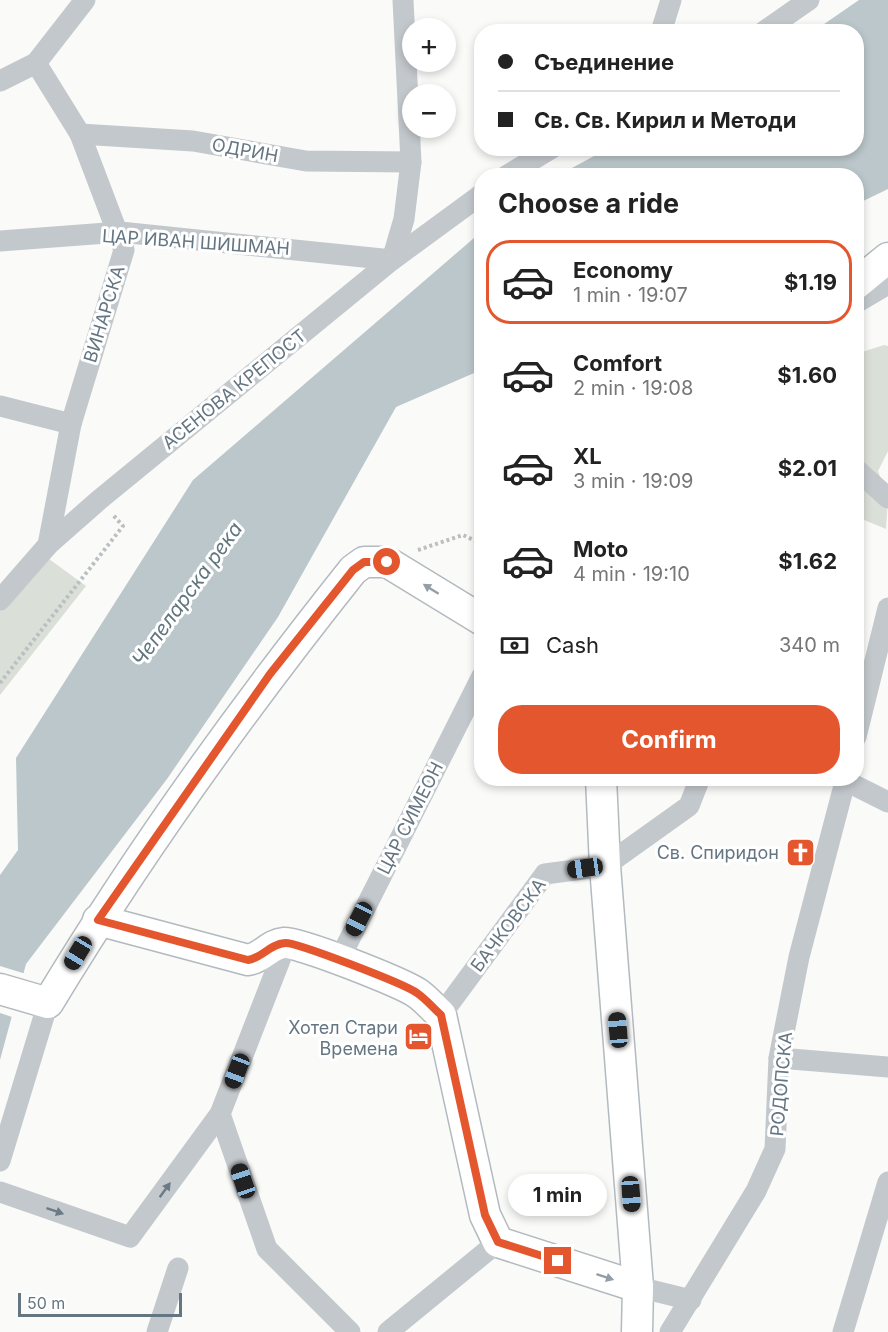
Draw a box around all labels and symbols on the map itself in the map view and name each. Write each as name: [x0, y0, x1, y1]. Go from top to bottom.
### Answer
street label: ОДРИН: [210, 134, 280, 166]
street label: ЦАР ИВАН ШИШМАН: [101, 225, 291, 259]
street label: ВИНАРСКА: [79, 263, 129, 365]
street label: АСЕНОВА КРЕПОСТ: [158, 325, 310, 453]
water label: Чепеларска река: [127, 517, 247, 671]
route start: [373, 548, 400, 575]
one-way arrow: [423, 584, 440, 595]
street label: ЦАР СИМЕОН: [373, 758, 447, 878]
church icon: Св. Спиридон: [784, 836, 816, 868]
place label: Св. Спиридон: [657, 842, 779, 863]
car: [566, 857, 604, 879]
street label: БАЧКОВСКА: [466, 874, 550, 976]
car: [343, 899, 375, 939]
car: [61, 933, 95, 973]
car: [607, 1011, 629, 1049]
place label: Хотел Стари Времена: [288, 1017, 398, 1059]
hotel icon: Хотел Стари Времена: [403, 1021, 435, 1053]
street label: РОДОПСКА: [766, 1031, 796, 1137]
car: [222, 1051, 252, 1091]
car: [229, 1161, 257, 1201]
callout: 1 min: [508, 1174, 608, 1216]
car: [621, 1175, 641, 1213]
one-way arrow: [158, 1182, 170, 1197]
one-way arrow: [46, 1207, 64, 1217]
route end: [544, 1247, 571, 1274]
one-way arrow: [596, 1273, 614, 1282]
scale bar: [18, 1290, 182, 1318]

